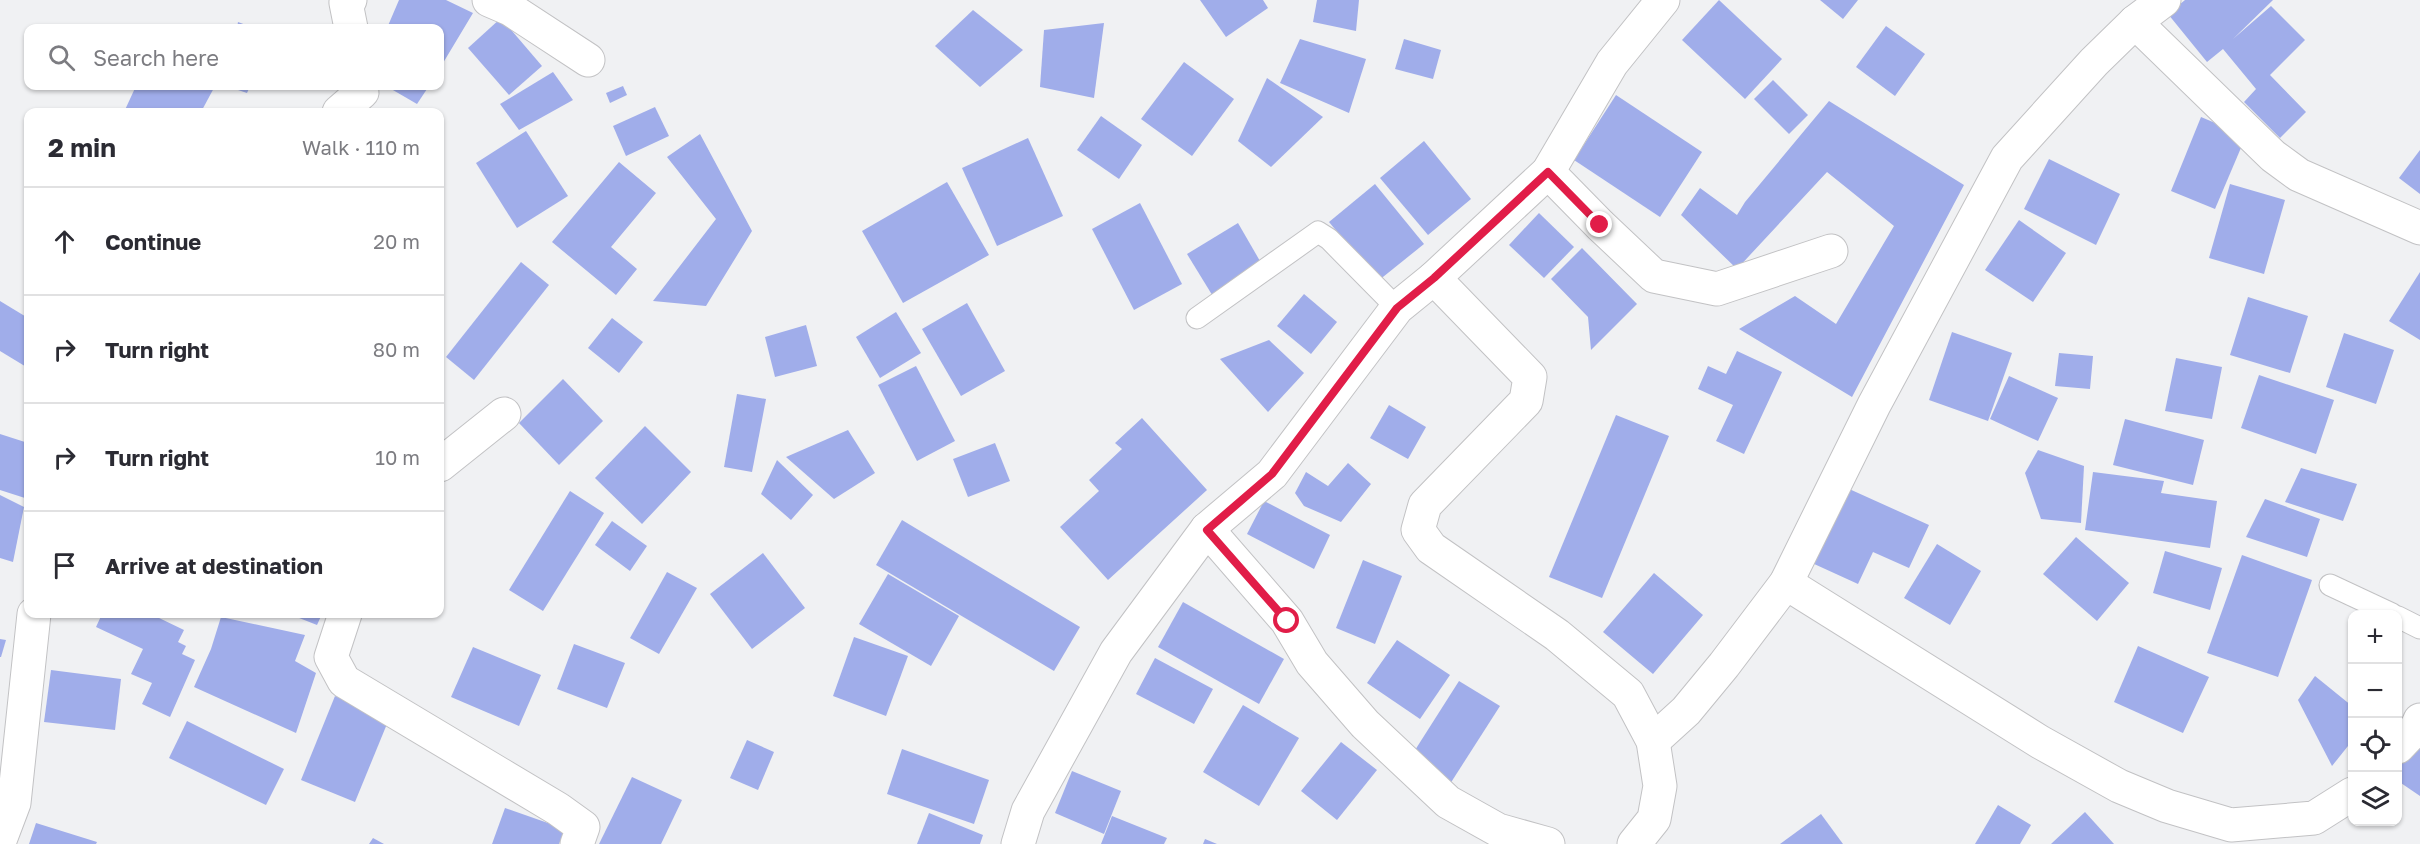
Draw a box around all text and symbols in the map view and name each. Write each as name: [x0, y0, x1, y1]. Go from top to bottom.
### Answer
search box: [24, 24, 444, 90]
icon: search: [45, 41, 78, 74]
text: Search here: [93, 44, 219, 71]
text: 2 min: [48, 132, 116, 163]
text: Walk · 110 m: [302, 135, 420, 159]
route end: [1586, 211, 1612, 237]
icon: ahead: [48, 225, 81, 258]
text: Continue: [105, 228, 201, 255]
text: 20 m: [373, 229, 420, 253]
icon: right: [48, 333, 81, 366]
text: Turn right: [105, 336, 209, 363]
text: 80 m: [373, 337, 420, 361]
icon: right: [48, 441, 81, 474]
text: Turn right: [105, 444, 209, 471]
text: 10 m: [375, 445, 420, 469]
icon: arrive: [48, 549, 81, 582]
text: Arrive at destination: [105, 552, 323, 579]
route start: [1273, 607, 1299, 633]
map controls: [2348, 610, 2402, 826]
button: +: [2348, 610, 2402, 664]
button: −: [2348, 664, 2402, 718]
button: locate: [2348, 718, 2402, 772]
button: layers: [2348, 772, 2402, 826]

